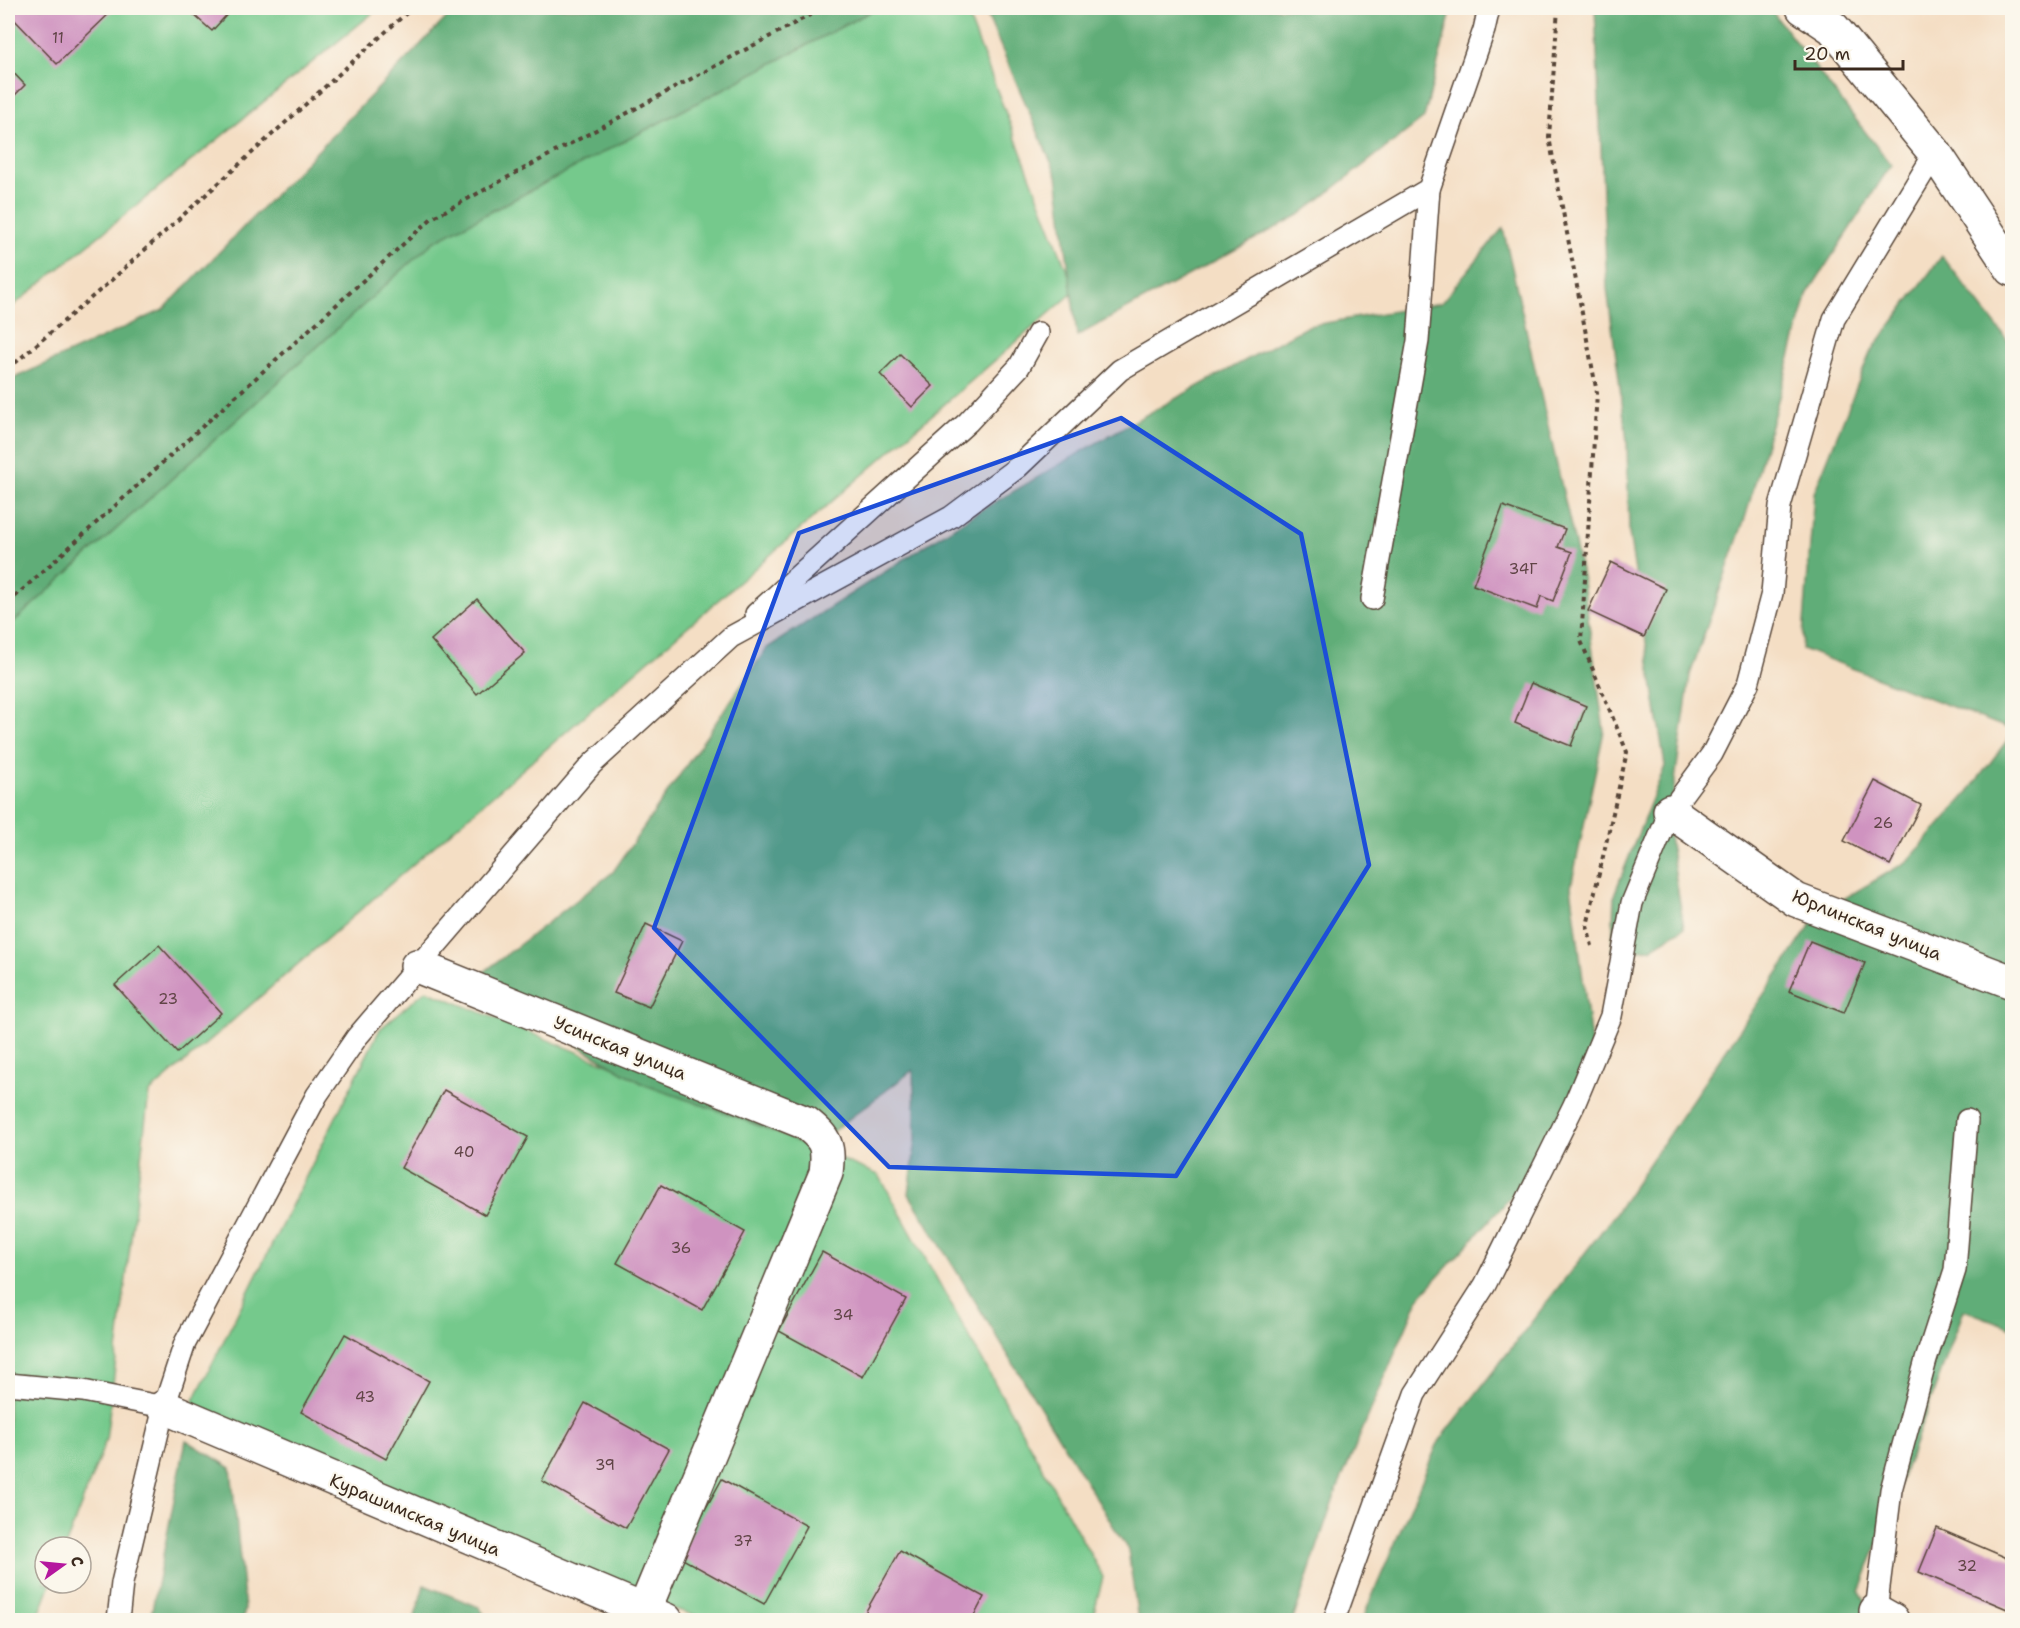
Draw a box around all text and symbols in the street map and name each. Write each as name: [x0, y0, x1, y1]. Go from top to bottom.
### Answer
house number: 11: [52, 28, 64, 48]
scale bar: [1795, 33, 1903, 71]
text: 20 m: [1804, 42, 1850, 66]
house number: 34Г: [1509, 559, 1537, 579]
house number: 26: [1873, 813, 1893, 833]
street label: Юрлинская улица: [1789, 884, 1945, 966]
house number: 23: [158, 989, 178, 1009]
street label: Усинская улица: [550, 1010, 690, 1086]
house number: 40: [454, 1142, 474, 1162]
house number: 36: [671, 1238, 691, 1258]
house number: 34: [833, 1305, 853, 1325]
house number: 43: [355, 1387, 375, 1407]
house number: 39: [595, 1455, 615, 1475]
street label: Курашимская улица: [326, 1468, 504, 1562]
house number: 37: [733, 1531, 753, 1551]
north arrow: [33, 1535, 93, 1595]
text: С: [66, 1554, 88, 1569]
house number: 32: [1957, 1556, 1977, 1576]

